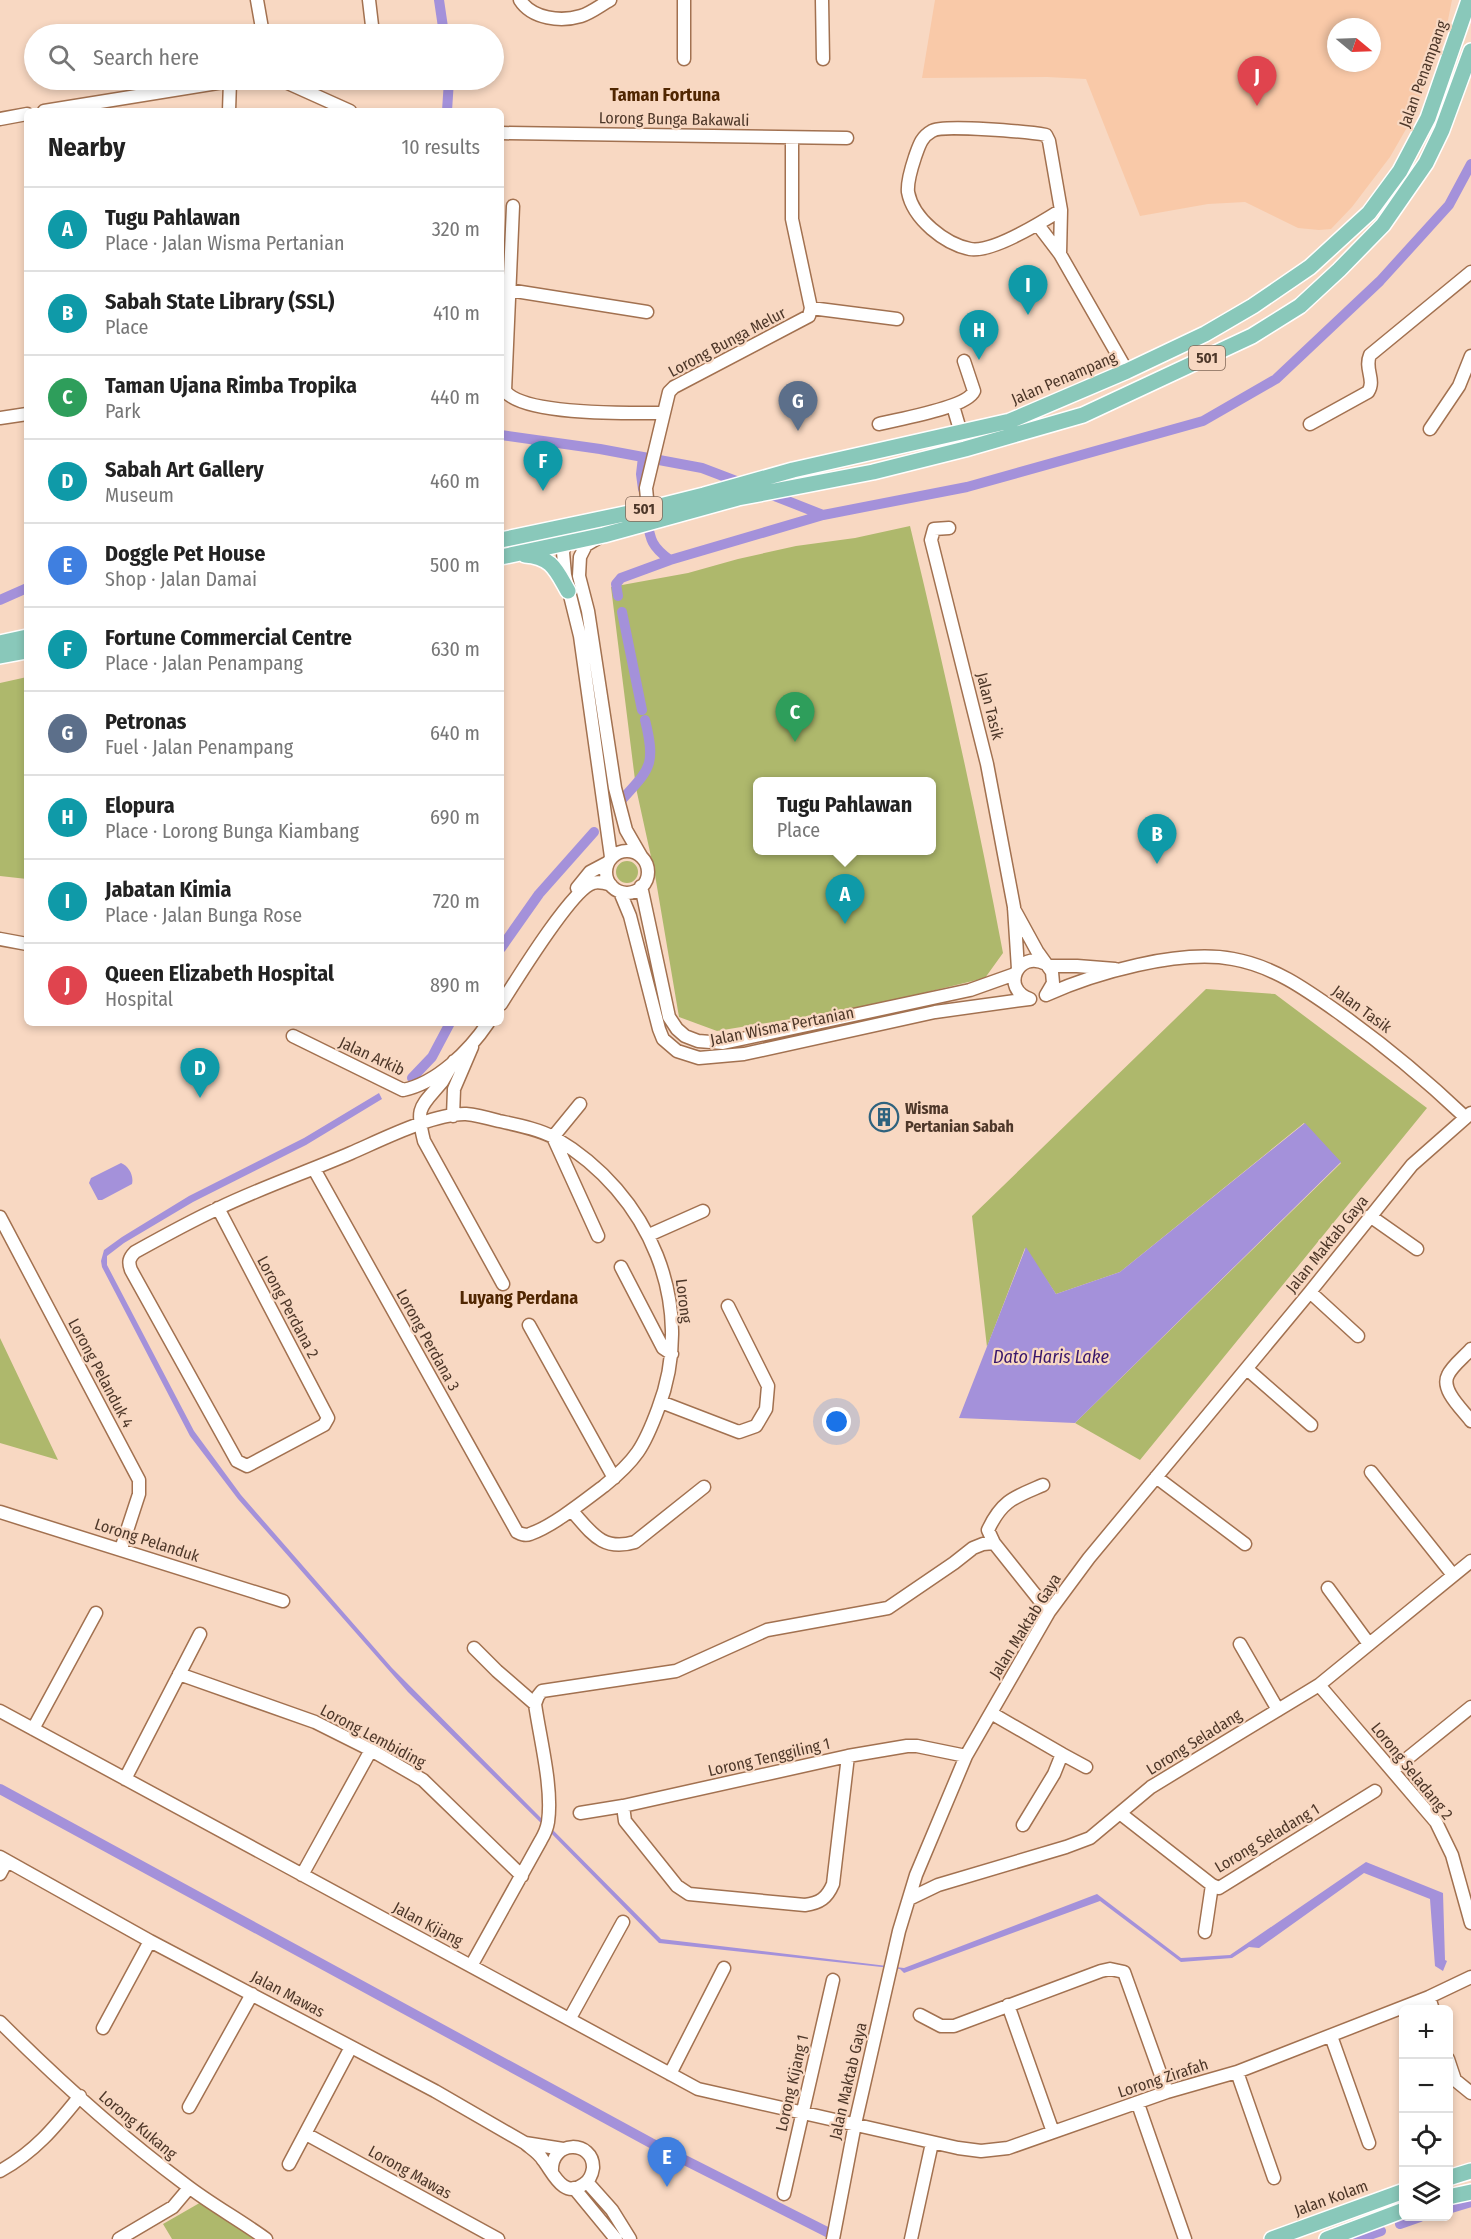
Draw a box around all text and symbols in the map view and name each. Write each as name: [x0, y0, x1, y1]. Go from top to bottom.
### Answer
street label: Jalan Penampang: [1395, 17, 1451, 130]
north arrow: [1327, 18, 1381, 72]
search box: [24, 24, 504, 90]
icon: search: [45, 41, 78, 74]
text: Search here: [93, 44, 199, 71]
pin: J: [1238, 57, 1276, 106]
district label: Taman Fortuna: [610, 84, 720, 106]
street label: Lorong Bunga Bakawali: [599, 108, 749, 130]
text: Nearby: [48, 132, 125, 163]
text: 10 results: [401, 135, 480, 159]
text: Tugu Pahlawan: [105, 204, 240, 231]
text: A: [62, 217, 73, 241]
text: 320 m: [432, 217, 480, 241]
text: Place · Jalan Wisma Pertanian: [105, 231, 345, 255]
pin: I: [1008, 266, 1048, 315]
text: Sabah State Library (SSL): [105, 288, 334, 315]
text: B: [62, 301, 73, 325]
text: 410 m: [433, 301, 480, 325]
street label: Lorong Bunga Melur: [665, 303, 789, 381]
pin: H: [960, 310, 998, 360]
text: Place: [105, 315, 148, 339]
road number: 501: [1189, 346, 1225, 370]
street label: Jalan Penampang: [1008, 347, 1120, 409]
text: Taman Ujana Rimba Tropika: [105, 372, 357, 399]
pin: G: [778, 382, 818, 431]
text: C: [62, 385, 73, 409]
text: 440 m: [430, 385, 480, 409]
text: Park: [105, 399, 141, 423]
pin: F: [524, 442, 562, 491]
text: Sabah Art Gallery: [105, 456, 264, 483]
text: D: [62, 469, 73, 493]
text: 460 m: [430, 469, 480, 493]
text: Museum: [105, 483, 174, 507]
road number: 501: [626, 497, 662, 521]
text: Doggle Pet House: [105, 540, 265, 567]
text: E: [63, 553, 72, 577]
text: 500 m: [430, 553, 480, 577]
text: Shop · Jalan Damai: [105, 567, 257, 591]
text: Fortune Commercial Centre: [105, 624, 352, 651]
text: F: [63, 637, 72, 661]
text: 630 m: [431, 637, 480, 661]
text: Place · Jalan Penampang: [105, 651, 303, 675]
street label: Jalan Tasik: [972, 670, 1008, 742]
pin: C: [776, 692, 814, 742]
text: Petronas: [105, 708, 186, 735]
text: G: [62, 721, 73, 745]
text: 640 m: [430, 721, 480, 745]
text: Fuel · Jalan Penampang: [105, 735, 293, 759]
popup: [753, 777, 936, 855]
text: Tugu Pahlawan: [777, 791, 912, 818]
text: Elopura: [105, 792, 175, 819]
text: H: [61, 805, 74, 829]
text: 690 m: [430, 805, 480, 829]
pin: B: [1138, 814, 1176, 864]
text: Place: [777, 818, 820, 842]
text: Place · Lorong Bunga Kiambang: [105, 819, 359, 843]
pin: A: [826, 874, 864, 924]
text: Jabatan Kimia: [105, 876, 231, 903]
text: I: [65, 889, 70, 913]
text: 720 m: [433, 889, 480, 913]
text: Place · Jalan Bunga Rose: [105, 903, 302, 927]
text: Queen Elizabeth Hospital: [105, 960, 334, 987]
text: J: [65, 973, 70, 997]
text: 890 m: [430, 973, 480, 997]
street label: Jalan Tasik: [1329, 981, 1396, 1037]
text: Hospital: [105, 987, 173, 1011]
street label: Jalan Wisma Pertanian: [708, 1003, 856, 1049]
street label: Jalan Arkib: [336, 1033, 408, 1079]
pin: D: [180, 1048, 220, 1098]
place label: Wisma Pertanian Sabah: [905, 1099, 1014, 1136]
building icon: Wisma Pertanian Sabah: [868, 1101, 900, 1133]
street label: Jalan Maktab Gaya: [1282, 1191, 1372, 1296]
street label: Lorong Perdana 2: [253, 1253, 323, 1361]
street label: Lorong: [672, 1278, 696, 1325]
street label: Lorong Perdana 3: [392, 1286, 464, 1394]
district label: Luyang Perdana: [460, 1287, 578, 1309]
street label: Lorong Pelanduk 4: [64, 1315, 138, 1431]
water label: Dato Haris Lake: [993, 1346, 1109, 1368]
your location: [822, 1407, 851, 1436]
street label: Lorong Pelanduk: [92, 1514, 202, 1566]
street label: Jalan Maktab Gaya: [985, 1570, 1065, 1682]
street label: Lorong Lembiding: [317, 1700, 429, 1772]
street label: Lorong Seladang: [1143, 1705, 1245, 1779]
street label: Lorong Seladang 2: [1367, 1719, 1457, 1823]
street label: Lorong Tenggiling 1: [706, 1734, 832, 1780]
street label: Lorong Seladang 1: [1211, 1799, 1323, 1877]
street label: Jalan Kijang: [390, 1898, 467, 1951]
street label: Jalan Mawas: [248, 1967, 328, 2021]
map controls: [1399, 2005, 1453, 2221]
button: +: [1399, 2005, 1453, 2059]
street label: Jalan Maktab Gaya: [825, 2020, 871, 2141]
street label: Lorong Kijang 1: [772, 2033, 812, 2133]
street label: Lorong Zirafah: [1115, 2054, 1211, 2102]
button: −: [1399, 2059, 1453, 2113]
street label: Lorong Kukang: [95, 2087, 181, 2163]
button: locate: [1399, 2113, 1453, 2167]
pin: E: [648, 2138, 686, 2187]
street label: Lorong Mawas: [365, 2141, 455, 2203]
button: layers: [1399, 2167, 1453, 2221]
street label: Jalan Kolam: [1291, 2176, 1371, 2220]

